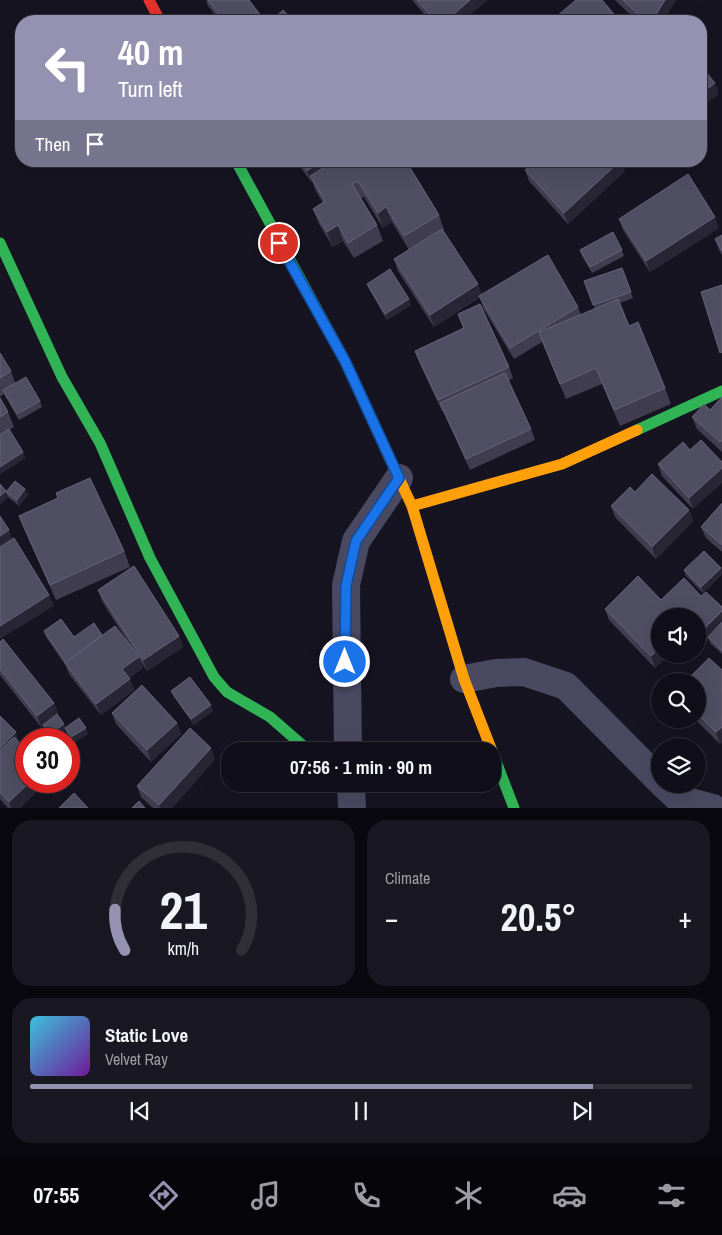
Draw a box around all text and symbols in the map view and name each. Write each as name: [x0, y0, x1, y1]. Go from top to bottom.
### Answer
text: 40 m: [118, 29, 183, 76]
icon: left: [35, 35, 100, 100]
text: Turn left: [118, 74, 183, 104]
icon: arrive: [81, 130, 109, 158]
text: Then: [35, 131, 71, 157]
pin: [258, 222, 300, 264]
icon: arrive: [265, 229, 293, 257]
map controls: [651, 608, 706, 793]
button: sound: [651, 608, 706, 663]
position arrow: [318, 635, 370, 687]
button: search: [651, 673, 706, 728]
speed limit sign: 30: [15, 728, 80, 793]
button: layers: [651, 738, 706, 793]
text: 07:56 · 1 min · 90 m: [290, 754, 432, 780]
text: Climate: [385, 867, 430, 889]
text: 21: [160, 875, 207, 945]
text: 20.5°: [501, 892, 576, 943]
text: −: [385, 899, 398, 937]
text: +: [679, 899, 692, 937]
text: km/h: [168, 937, 199, 961]
text: Static Love: [105, 1022, 188, 1048]
text: Velvet Ray: [105, 1048, 168, 1070]
icon: previous: [126, 1097, 154, 1125]
icon: pause: [347, 1097, 375, 1125]
icon: next: [568, 1097, 596, 1125]
icon: directions: [146, 1178, 181, 1213]
icon: music: [248, 1178, 283, 1213]
icon: phone: [349, 1178, 384, 1213]
icon: climate: [451, 1178, 486, 1213]
icon: car: [552, 1178, 587, 1213]
icon: filters: [654, 1178, 689, 1213]
text: 07:55: [33, 1180, 79, 1210]

